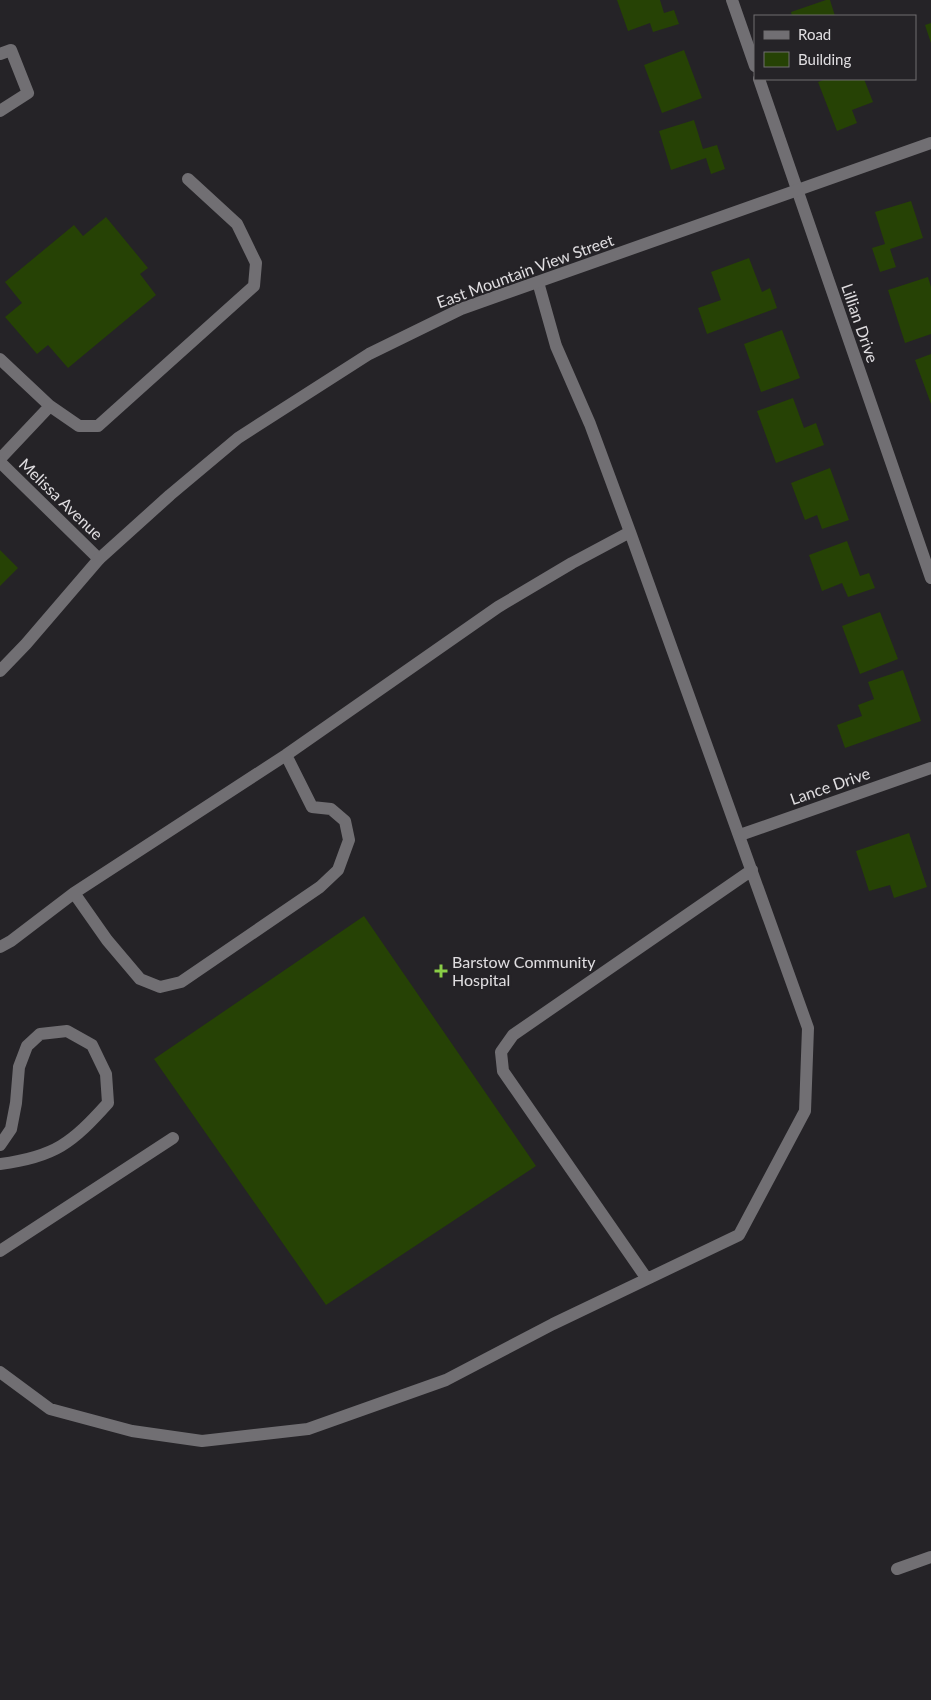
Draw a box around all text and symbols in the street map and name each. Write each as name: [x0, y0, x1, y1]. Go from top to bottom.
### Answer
legend: [754, 15, 916, 80]
text: Road: [798, 25, 831, 43]
text: Building: [798, 50, 851, 68]
street label: East Mountain View Street: [434, 230, 616, 311]
street label: Lillian Drive: [838, 281, 883, 365]
street label: Melissa Avenue: [16, 454, 107, 543]
street label: Lance Drive: [787, 763, 872, 808]
place label: Barstow Community Hospital: [452, 952, 596, 989]
marker: Barstow Community Hospital: [434, 964, 448, 978]

